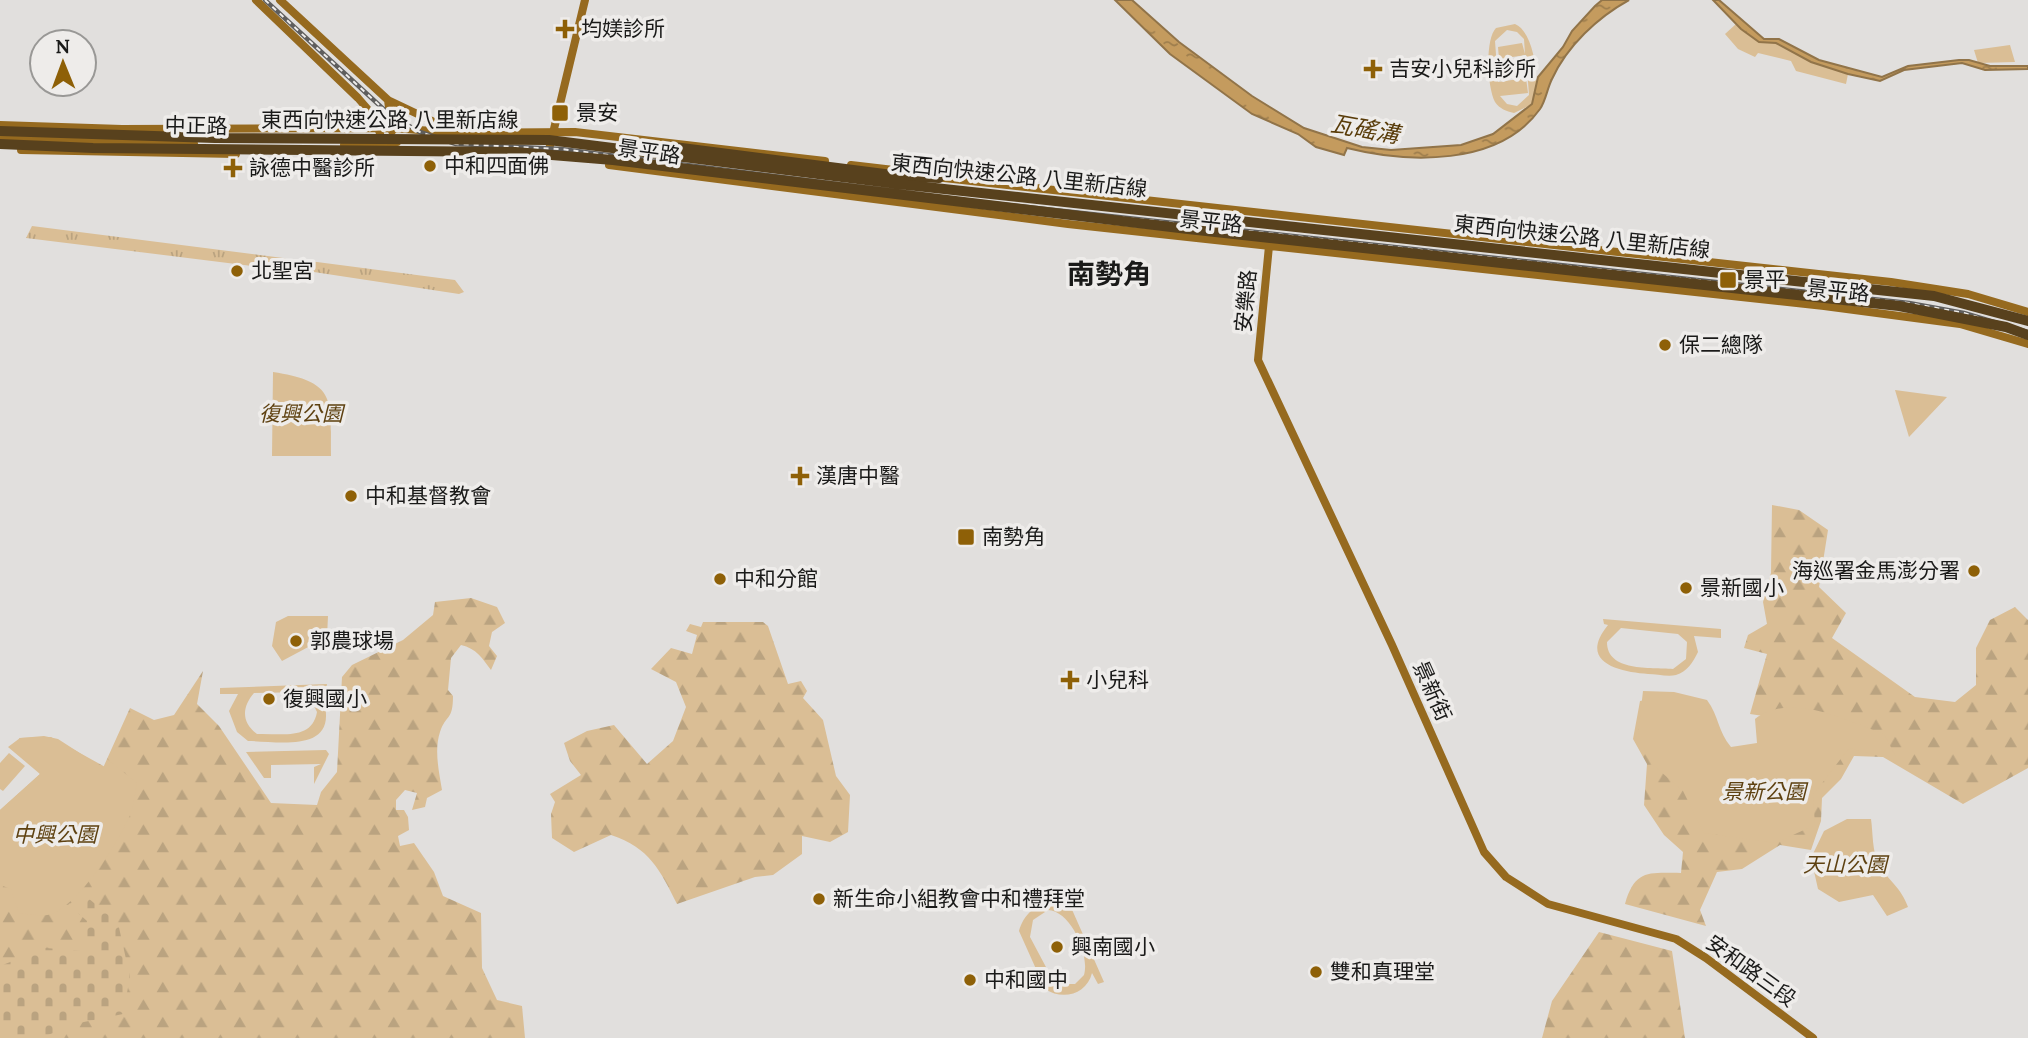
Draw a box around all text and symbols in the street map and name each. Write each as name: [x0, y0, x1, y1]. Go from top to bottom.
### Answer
place label: 均媄診所: [581, 15, 665, 42]
marker: 均媄診所: [555, 19, 575, 39]
north arrow: [28, 28, 98, 98]
text: N: [55, 34, 71, 58]
place label: 吉安小兒科診所: [1389, 55, 1536, 82]
marker: 吉安小兒科診所: [1363, 59, 1383, 79]
place label: 景安: [576, 99, 618, 126]
marker: 景安: [550, 103, 570, 123]
street label: 東西向快速公路 八里新店線: [261, 106, 519, 133]
water label: 瓦磘溝: [1329, 108, 1405, 149]
street label: 中正路: [164, 111, 228, 140]
street label: 景平路: [616, 134, 682, 169]
street label: 東西向快速公路 八里新店線: [890, 149, 1149, 202]
place label: 中和四面佛: [444, 152, 549, 179]
place label: 詠德中醫診所: [249, 154, 375, 181]
marker: 詠德中醫診所: [223, 158, 243, 178]
marker: 中和四面佛: [422, 158, 438, 174]
street label: 景平路: [1178, 205, 1244, 238]
street label: 東西向快速公路 八里新店線: [1453, 210, 1712, 263]
district label: 南勢角: [1067, 256, 1151, 292]
place label: 北聖宮: [251, 257, 314, 284]
marker: 北聖宮: [229, 263, 245, 279]
place label: 景平: [1744, 266, 1786, 293]
street label: 安樂路: [1229, 268, 1262, 334]
marker: 景平: [1718, 270, 1738, 290]
street label: 景平路: [1805, 274, 1871, 307]
place label: 保二總隊: [1679, 331, 1763, 358]
marker: 保二總隊: [1657, 337, 1673, 353]
park label: 復興公園: [259, 400, 346, 427]
place label: 漢唐中醫: [816, 462, 900, 489]
marker: 漢唐中醫: [790, 466, 810, 486]
place label: 中和基督教會: [365, 482, 491, 509]
marker: 中和基督教會: [343, 488, 359, 504]
place label: 南勢角: [982, 523, 1045, 550]
marker: 南勢角: [956, 527, 976, 547]
place label: 海巡署金馬澎分署: [1792, 557, 1960, 584]
marker: 海巡署金馬澎分署: [1966, 563, 1982, 579]
place label: 中和分館: [734, 565, 818, 592]
marker: 中和分館: [712, 571, 728, 587]
place label: 景新國小: [1700, 574, 1784, 601]
marker: 景新國小: [1678, 580, 1694, 596]
place label: 郭農球場: [310, 627, 394, 654]
marker: 郭農球場: [288, 633, 304, 649]
street label: 景新街: [1407, 657, 1458, 725]
place label: 小兒科: [1086, 666, 1149, 693]
marker: 小兒科: [1060, 670, 1080, 690]
place label: 復興國小: [283, 685, 367, 712]
marker: 復興國小: [261, 691, 277, 707]
park label: 景新公園: [1722, 778, 1809, 805]
park label: 中興公園: [13, 821, 100, 848]
park label: 天山公園: [1803, 851, 1890, 878]
place label: 新生命小組教會中和禮拜堂: [833, 885, 1085, 912]
marker: 新生命小組教會中和禮拜堂: [811, 891, 827, 907]
street label: 安和路三段: [1701, 929, 1802, 1012]
place label: 興南國小: [1071, 933, 1155, 960]
marker: 興南國小: [1049, 939, 1065, 955]
place label: 雙和真理堂: [1330, 958, 1435, 985]
marker: 雙和真理堂: [1308, 964, 1324, 980]
place label: 中和國中: [984, 966, 1068, 993]
marker: 中和國中: [962, 972, 978, 988]

